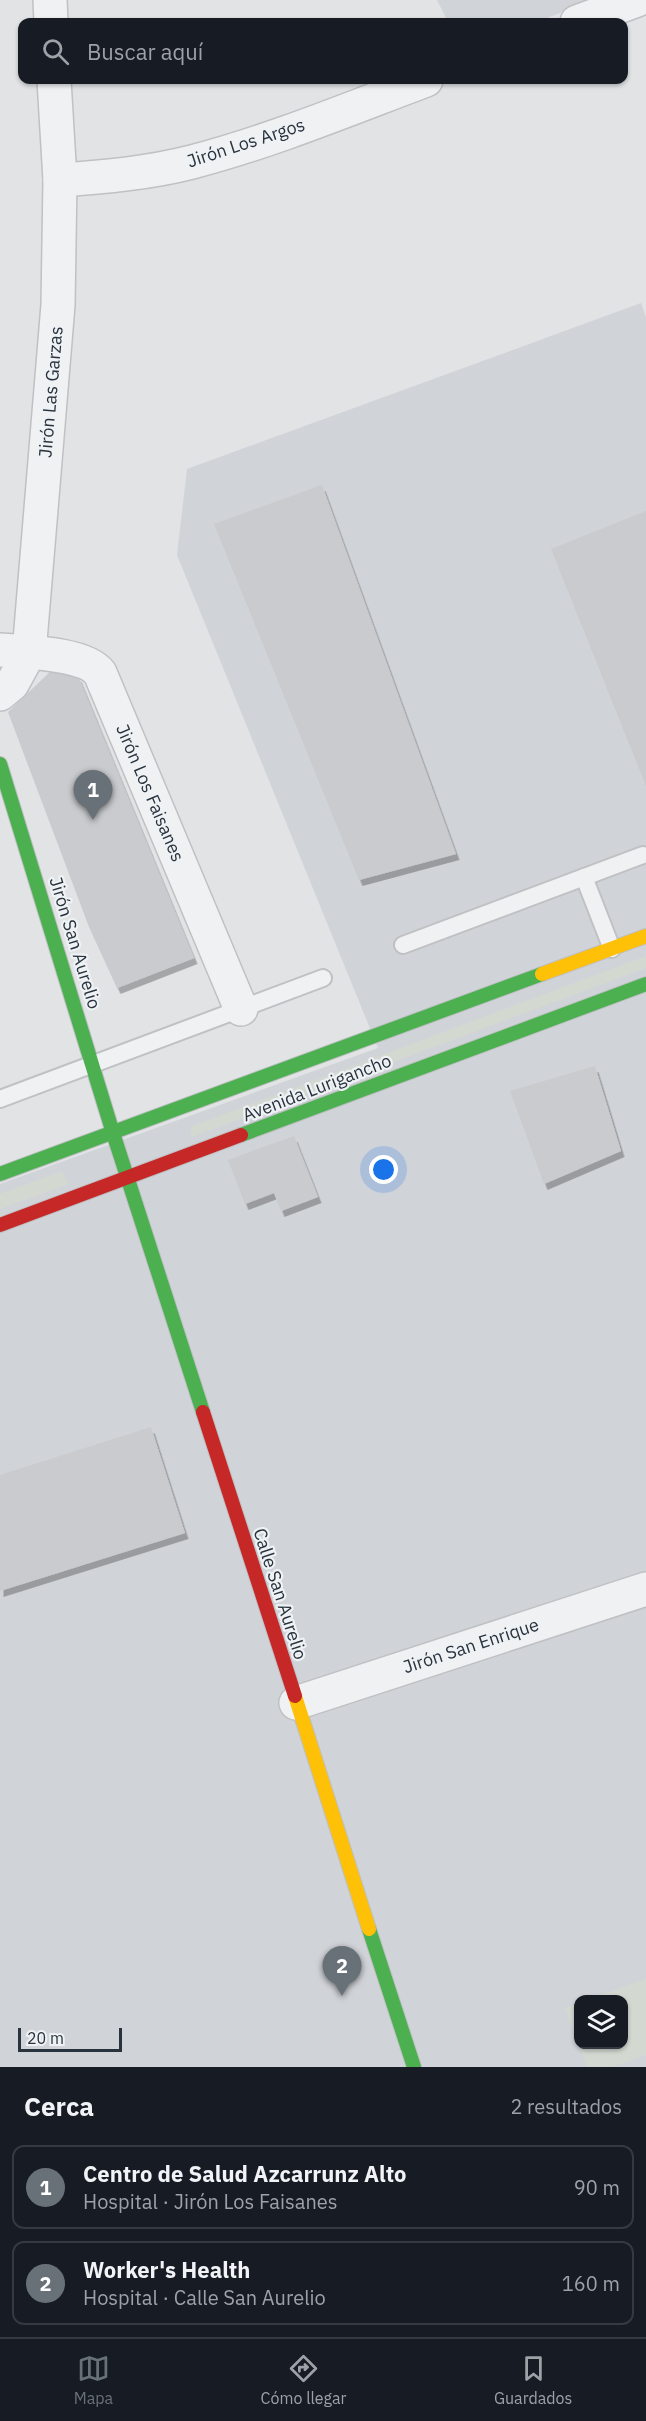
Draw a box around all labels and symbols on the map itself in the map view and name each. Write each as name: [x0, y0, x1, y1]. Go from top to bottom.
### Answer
street label: Jirón Los Argos: [184, 113, 308, 172]
street label: Jirón Las Garzas: [33, 325, 68, 459]
street label: Jirón Los Faisanes: [111, 720, 190, 865]
pin: 1: [74, 770, 112, 820]
street label: Jirón San Aurelio: [44, 874, 106, 1012]
street label: Avenida Lurigancho: [239, 1049, 395, 1127]
your location: [369, 1155, 398, 1184]
street label: Calle San Aurelio: [248, 1525, 313, 1662]
street label: Jirón San Enrique: [400, 1613, 542, 1678]
pin: 2: [322, 1946, 362, 1996]
scale bar: [18, 2025, 122, 2052]

